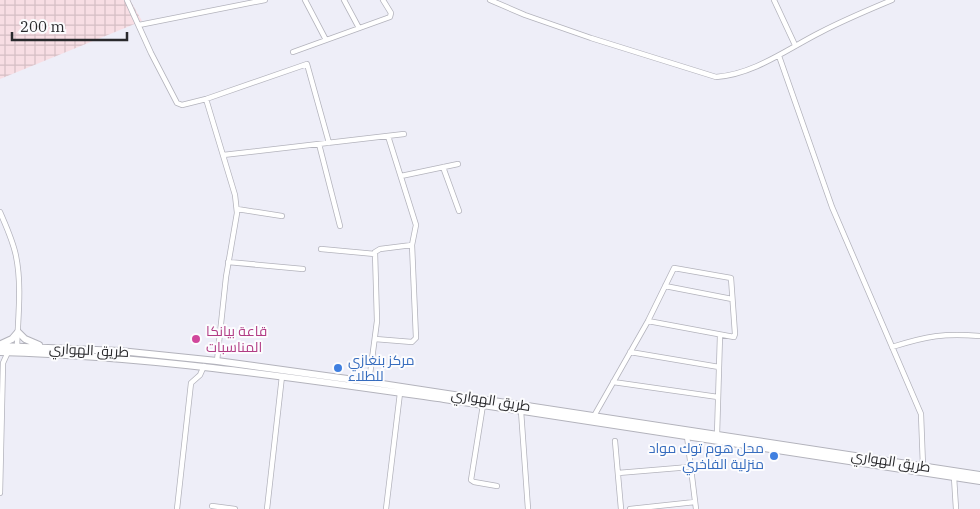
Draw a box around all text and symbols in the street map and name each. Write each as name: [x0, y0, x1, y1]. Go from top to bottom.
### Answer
scale bar: [12, 10, 128, 42]
text: 200 m: [20, 17, 65, 36]
place label: قاعة بيانكا المناسبات: [206, 322, 267, 356]
marker: قاعة بيانكا المناسبات: [190, 333, 202, 345]
street label: طريق الهواري: [48, 339, 130, 364]
place label: مركز بنغازي للطلاء: [348, 351, 415, 385]
marker: مركز بنغازي للطلاء: [332, 362, 344, 374]
street label: طريق الهواري: [450, 385, 532, 418]
place label: محل هوم توك مواد منزلية الفاخري: [649, 439, 764, 476]
street label: طريق الهواري: [850, 446, 932, 479]
marker: محل هوم توك مواد منزلية الفاخري: [768, 450, 780, 462]

